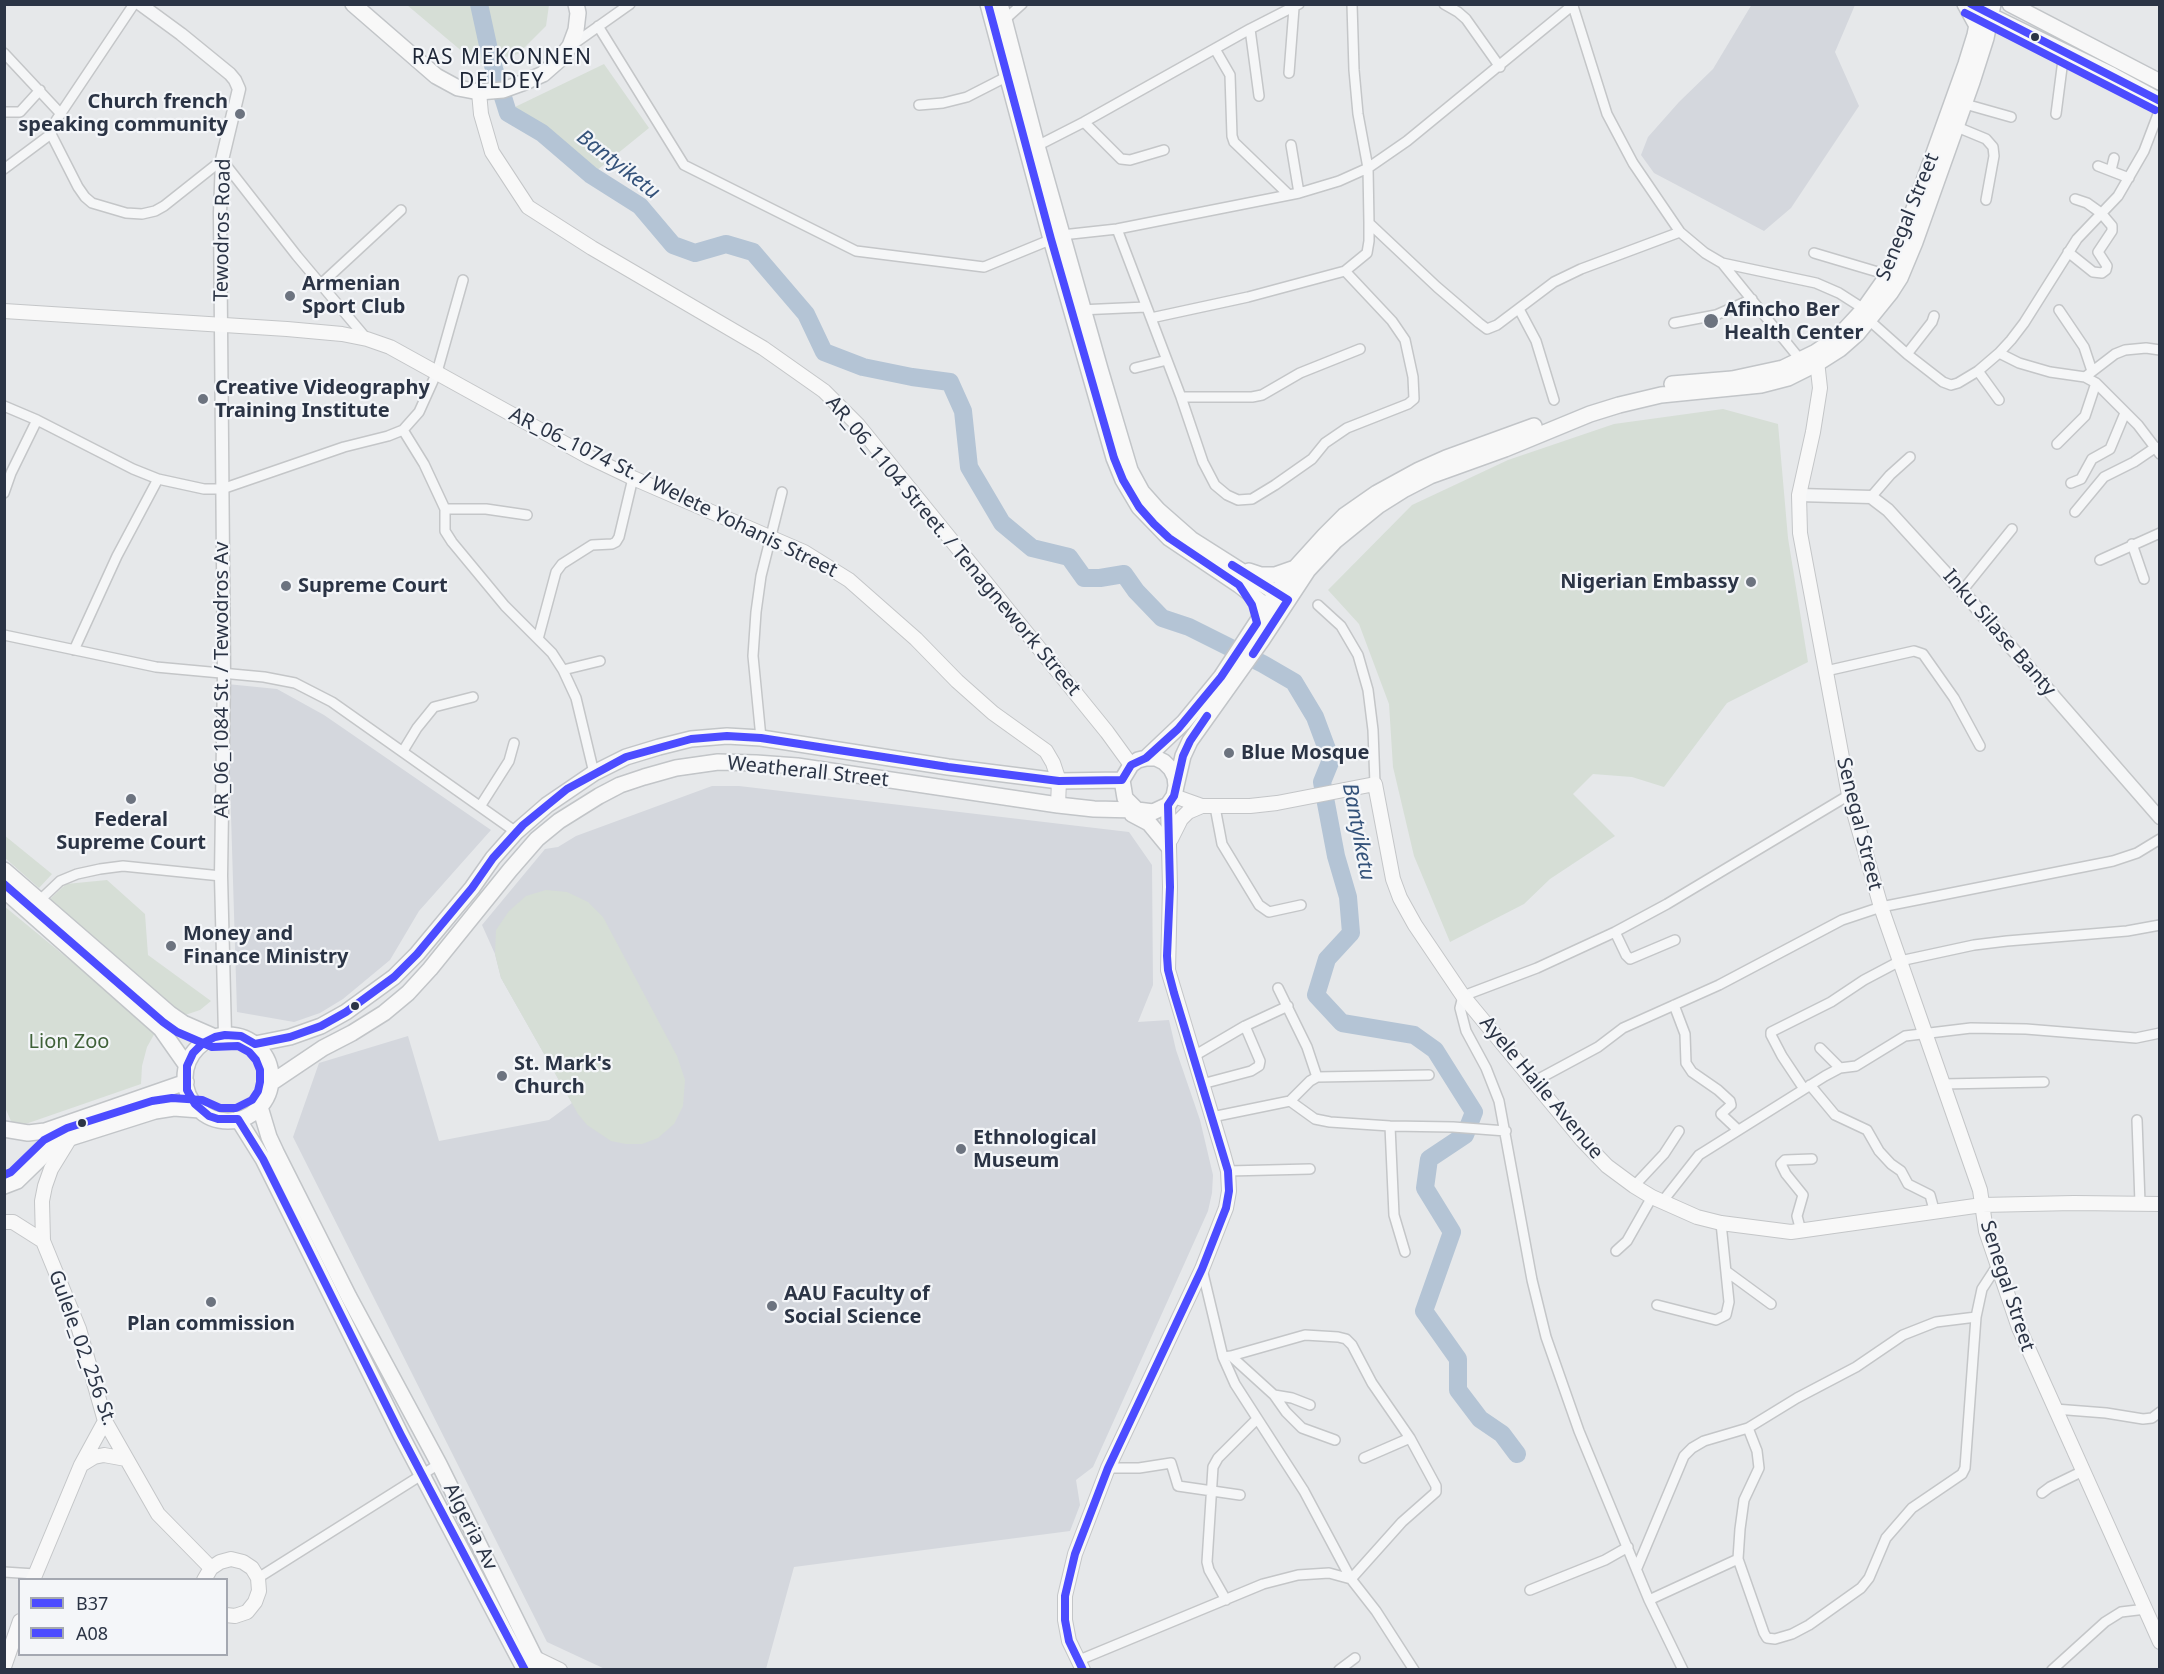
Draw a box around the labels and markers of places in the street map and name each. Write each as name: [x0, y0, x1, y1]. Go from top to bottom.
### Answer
unlabelled marker: [2029, 31, 2041, 43]
place label: Church french speaking community: [18, 90, 228, 137]
marker: Church french speaking community: [233, 107, 247, 121]
place label: Armenian Sport Club: [302, 272, 405, 319]
marker: Armenian Sport Club: [283, 289, 297, 303]
place label: Afincho Ber Health Center: [1724, 298, 1863, 345]
marker: Afincho Ber Health Center: [1702, 312, 1720, 330]
place label: Creative Videography Training Institute: [215, 376, 430, 423]
marker: Creative Videography Training Institute: [196, 392, 210, 406]
place label: Nigerian Embassy: [1560, 570, 1739, 594]
place label: Supreme Court: [298, 574, 448, 598]
marker: Nigerian Embassy: [1744, 575, 1758, 589]
marker: Supreme Court: [279, 579, 293, 593]
place label: Blue Mosque: [1241, 741, 1369, 765]
marker: Blue Mosque: [1222, 746, 1236, 760]
marker: Federal Supreme Court: [124, 792, 138, 806]
place label: Federal Supreme Court: [56, 808, 206, 855]
place label: Money and Finance Ministry: [183, 922, 348, 969]
marker: Money and Finance Ministry: [164, 939, 178, 953]
unlabelled marker: [349, 1000, 361, 1012]
place label: St. Mark's Church: [514, 1052, 611, 1099]
marker: St. Mark's Church: [495, 1069, 509, 1083]
unlabelled marker: [76, 1117, 88, 1129]
place label: Ethnological Museum: [973, 1126, 1097, 1173]
marker: Ethnological Museum: [954, 1142, 968, 1156]
place label: AAU Faculty of Social Science: [784, 1282, 930, 1329]
marker: Plan commission: [204, 1295, 218, 1309]
marker: AAU Faculty of Social Science: [765, 1299, 779, 1313]
place label: Plan commission: [127, 1312, 295, 1336]

